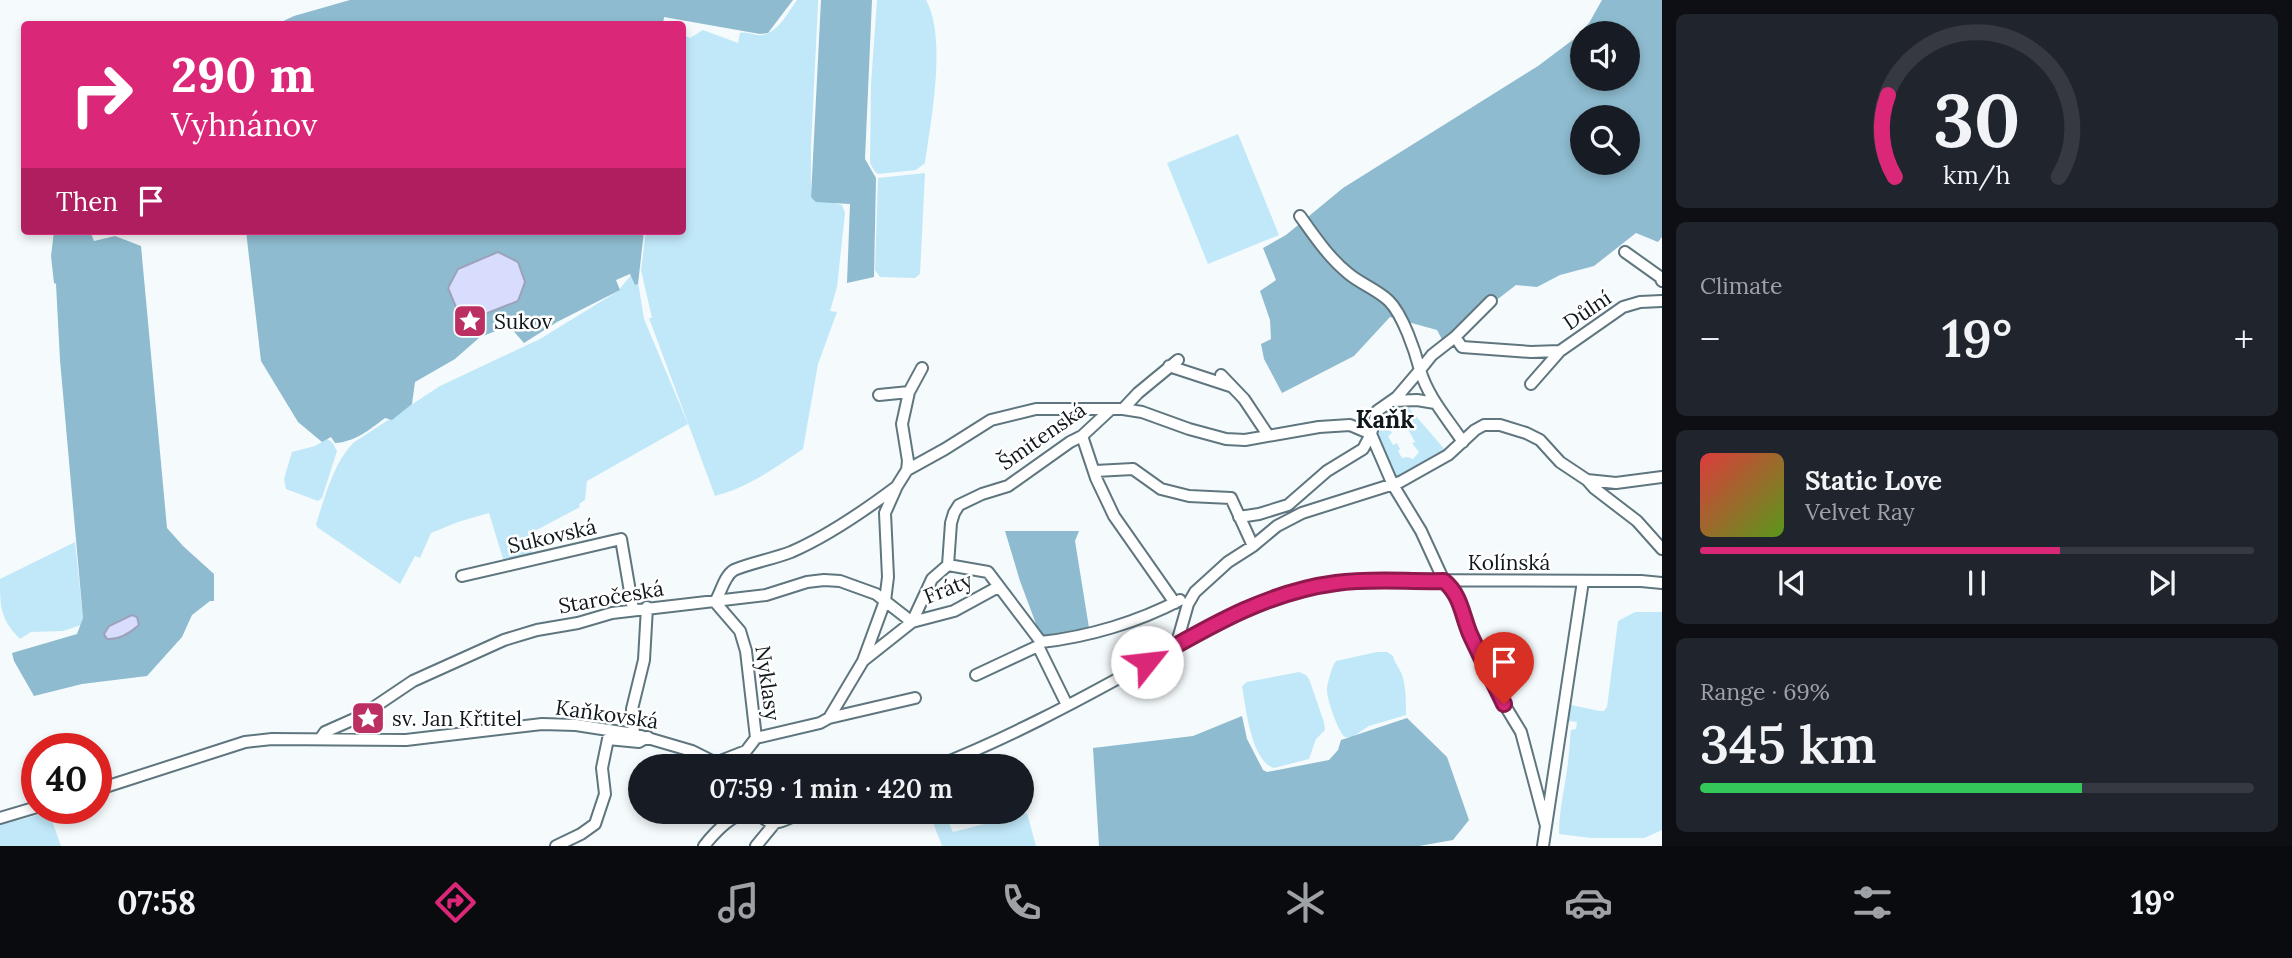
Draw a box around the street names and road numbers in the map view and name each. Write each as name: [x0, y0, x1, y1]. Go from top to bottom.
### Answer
street label: Důlní: [1558, 284, 1616, 336]
street label: Šmitenská: [993, 396, 1091, 476]
street label: Sukovská: [505, 513, 599, 559]
street label: Kolínská: [1468, 549, 1550, 576]
street label: Fráty: [920, 566, 976, 610]
street label: Staročeská: [556, 574, 666, 620]
street label: Nyklasy: [749, 644, 787, 722]
street label: Kaňkovská: [554, 693, 660, 735]

